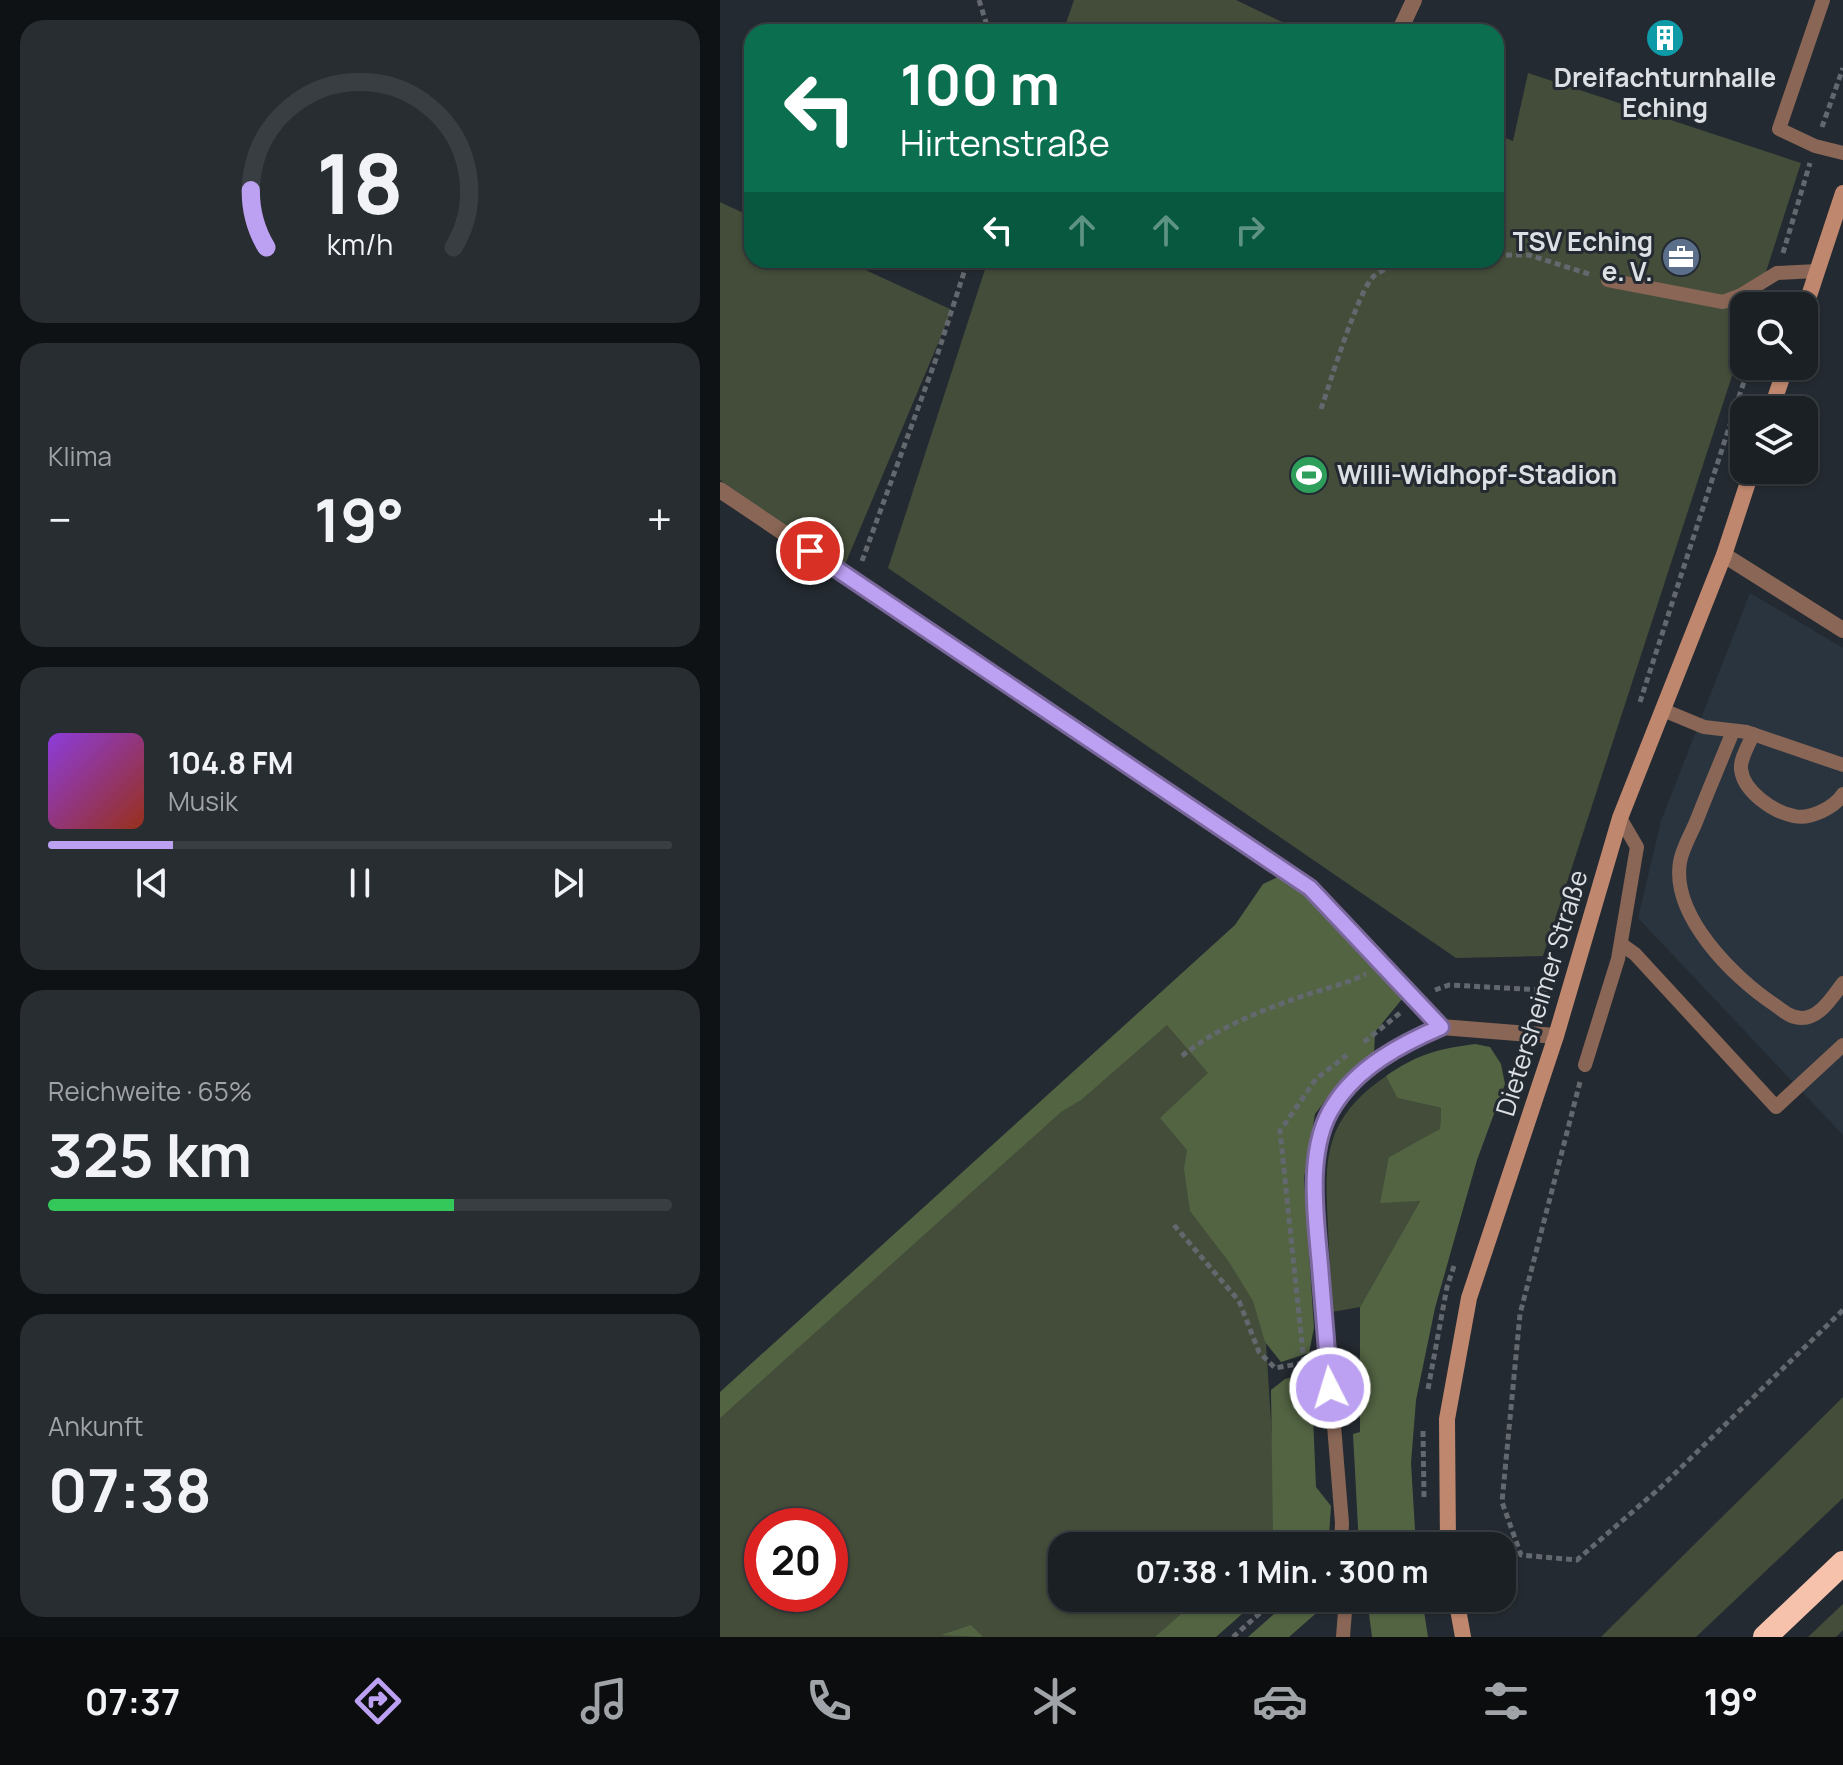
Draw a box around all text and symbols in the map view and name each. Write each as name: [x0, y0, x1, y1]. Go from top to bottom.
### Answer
building icon: Dreifachturnhalle Eching: [1644, 17, 1686, 59]
text: 100 m: [900, 45, 1060, 122]
icon: left: [768, 56, 872, 160]
place label: Dreifachturnhalle Eching: [1554, 59, 1776, 125]
text: Hirtenstraße: [900, 118, 1110, 167]
text: 18: [316, 124, 404, 238]
icon: left: [976, 208, 1020, 252]
icon: ahead: [1060, 208, 1104, 252]
icon: ahead: [1144, 208, 1188, 252]
icon: right: [1228, 208, 1272, 252]
place label: TSV Eching e. V.: [1513, 223, 1653, 289]
text: km/h: [327, 225, 393, 264]
office icon: TSV Eching e. V.: [1660, 236, 1702, 278]
map controls: [1730, 292, 1818, 484]
button: search: [1730, 292, 1818, 380]
button: layers: [1730, 396, 1818, 484]
text: Klima: [48, 438, 112, 474]
sports icon: Willi-Widhopf-Stadion: [1288, 454, 1330, 496]
place label: Willi-Widhopf-Stadion: [1337, 456, 1617, 492]
text: 19°: [314, 478, 404, 560]
text: −: [48, 489, 72, 549]
text: +: [647, 489, 672, 549]
pin: [776, 517, 844, 585]
icon: arrive: [788, 529, 832, 573]
text: 104.8 FM: [168, 742, 293, 783]
text: Musik: [168, 783, 238, 819]
icon: previous: [130, 861, 174, 905]
icon: pause: [338, 861, 382, 905]
icon: next: [546, 861, 590, 905]
street label: Dietersheimer Straße: [1487, 865, 1596, 1120]
text: Reichweite · 65%: [48, 1073, 252, 1109]
text: 325 km: [48, 1113, 252, 1195]
position arrow: [1288, 1346, 1372, 1430]
text: Ankunft: [48, 1408, 143, 1444]
text: 07:38: [48, 1448, 212, 1530]
speed limit sign: 20: [744, 1508, 848, 1612]
text: 07:38 · 1 Min. · 300 m: [1136, 1551, 1428, 1592]
icon: directions: [350, 1673, 406, 1729]
icon: music: [576, 1673, 632, 1729]
icon: phone: [801, 1673, 857, 1729]
icon: climate: [1027, 1673, 1083, 1729]
icon: car: [1252, 1673, 1308, 1729]
icon: filters: [1478, 1673, 1534, 1729]
text: 07:37: [85, 1677, 180, 1726]
text: 19°: [1704, 1677, 1758, 1726]

